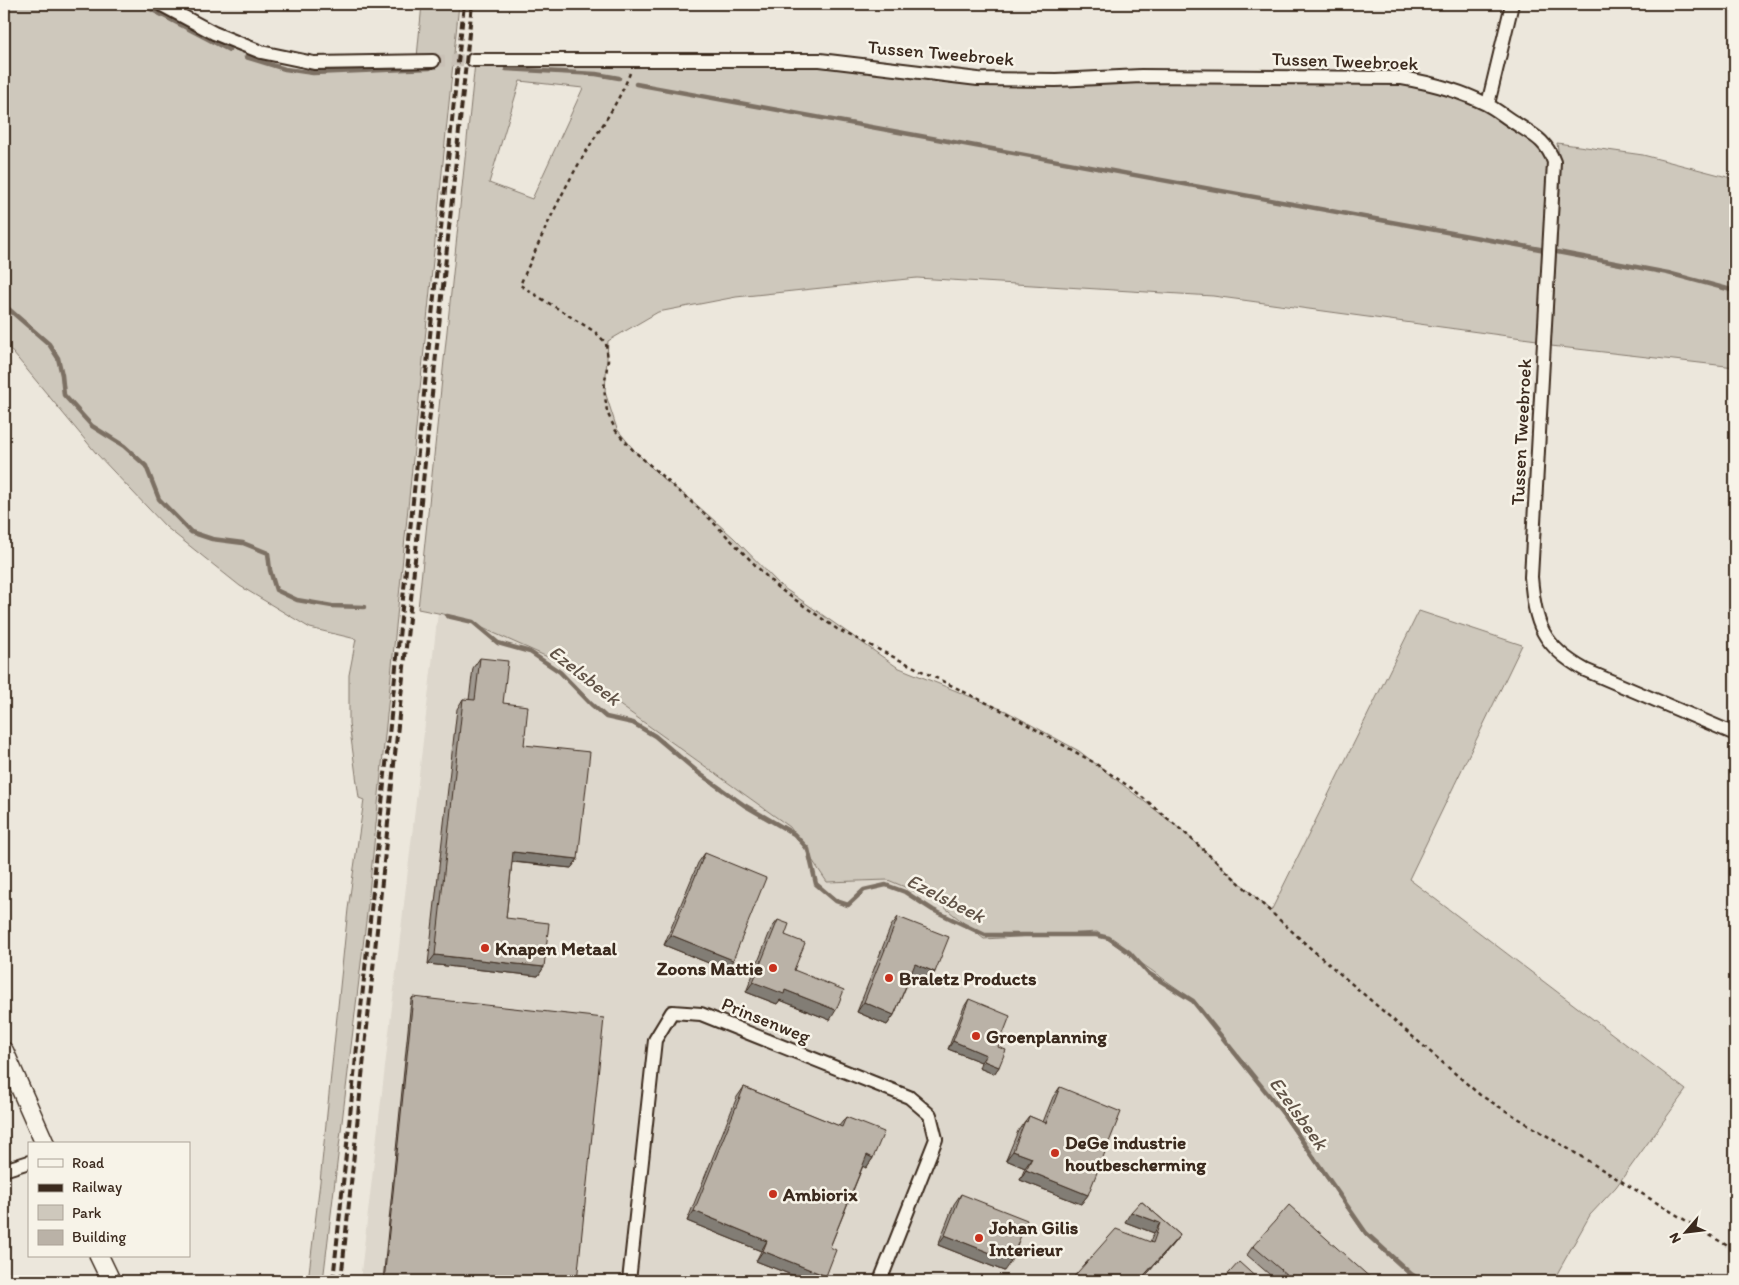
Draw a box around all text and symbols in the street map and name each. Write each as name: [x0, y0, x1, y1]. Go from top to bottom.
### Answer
street label: Tussen Tweebroek: [867, 35, 1015, 71]
street label: Tussen Tweebroek: [1271, 47, 1419, 75]
street label: Tussen Tweebroek: [1506, 358, 1536, 506]
water label: Ezelsbeek: [544, 640, 627, 712]
water label: Ezelsbeek: [903, 868, 991, 929]
place label: Knapen Metaal: [495, 937, 618, 960]
marker: Knapen Metaal: [479, 942, 491, 954]
place label: Zoons Mattie: [657, 957, 763, 980]
marker: Zoons Mattie: [767, 962, 779, 974]
place label: Braletz Products: [899, 967, 1037, 990]
marker: Braletz Products: [883, 972, 895, 984]
street label: Prinsenweg: [718, 992, 814, 1048]
place label: Groenplanning: [986, 1025, 1107, 1048]
marker: Groenplanning: [970, 1030, 982, 1042]
water label: Ezelsbeek: [1265, 1072, 1335, 1156]
place label: DeGe industrie houtbescherming: [1065, 1131, 1207, 1176]
legend: [28, 1142, 190, 1258]
marker: DeGe industrie houtbescherming: [1049, 1147, 1061, 1159]
text: Road: [72, 1154, 105, 1172]
text: Railway: [72, 1178, 122, 1196]
place label: Ambiorix: [782, 1183, 858, 1206]
marker: Ambiorix: [767, 1188, 779, 1200]
text: Park: [72, 1204, 102, 1222]
north arrow: [1662, 1208, 1712, 1258]
place label: Johan Gilis Interieur: [988, 1216, 1079, 1261]
text: Building: [72, 1228, 126, 1246]
text: N: [1665, 1230, 1685, 1246]
marker: Johan Gilis Interieur: [973, 1232, 985, 1244]

